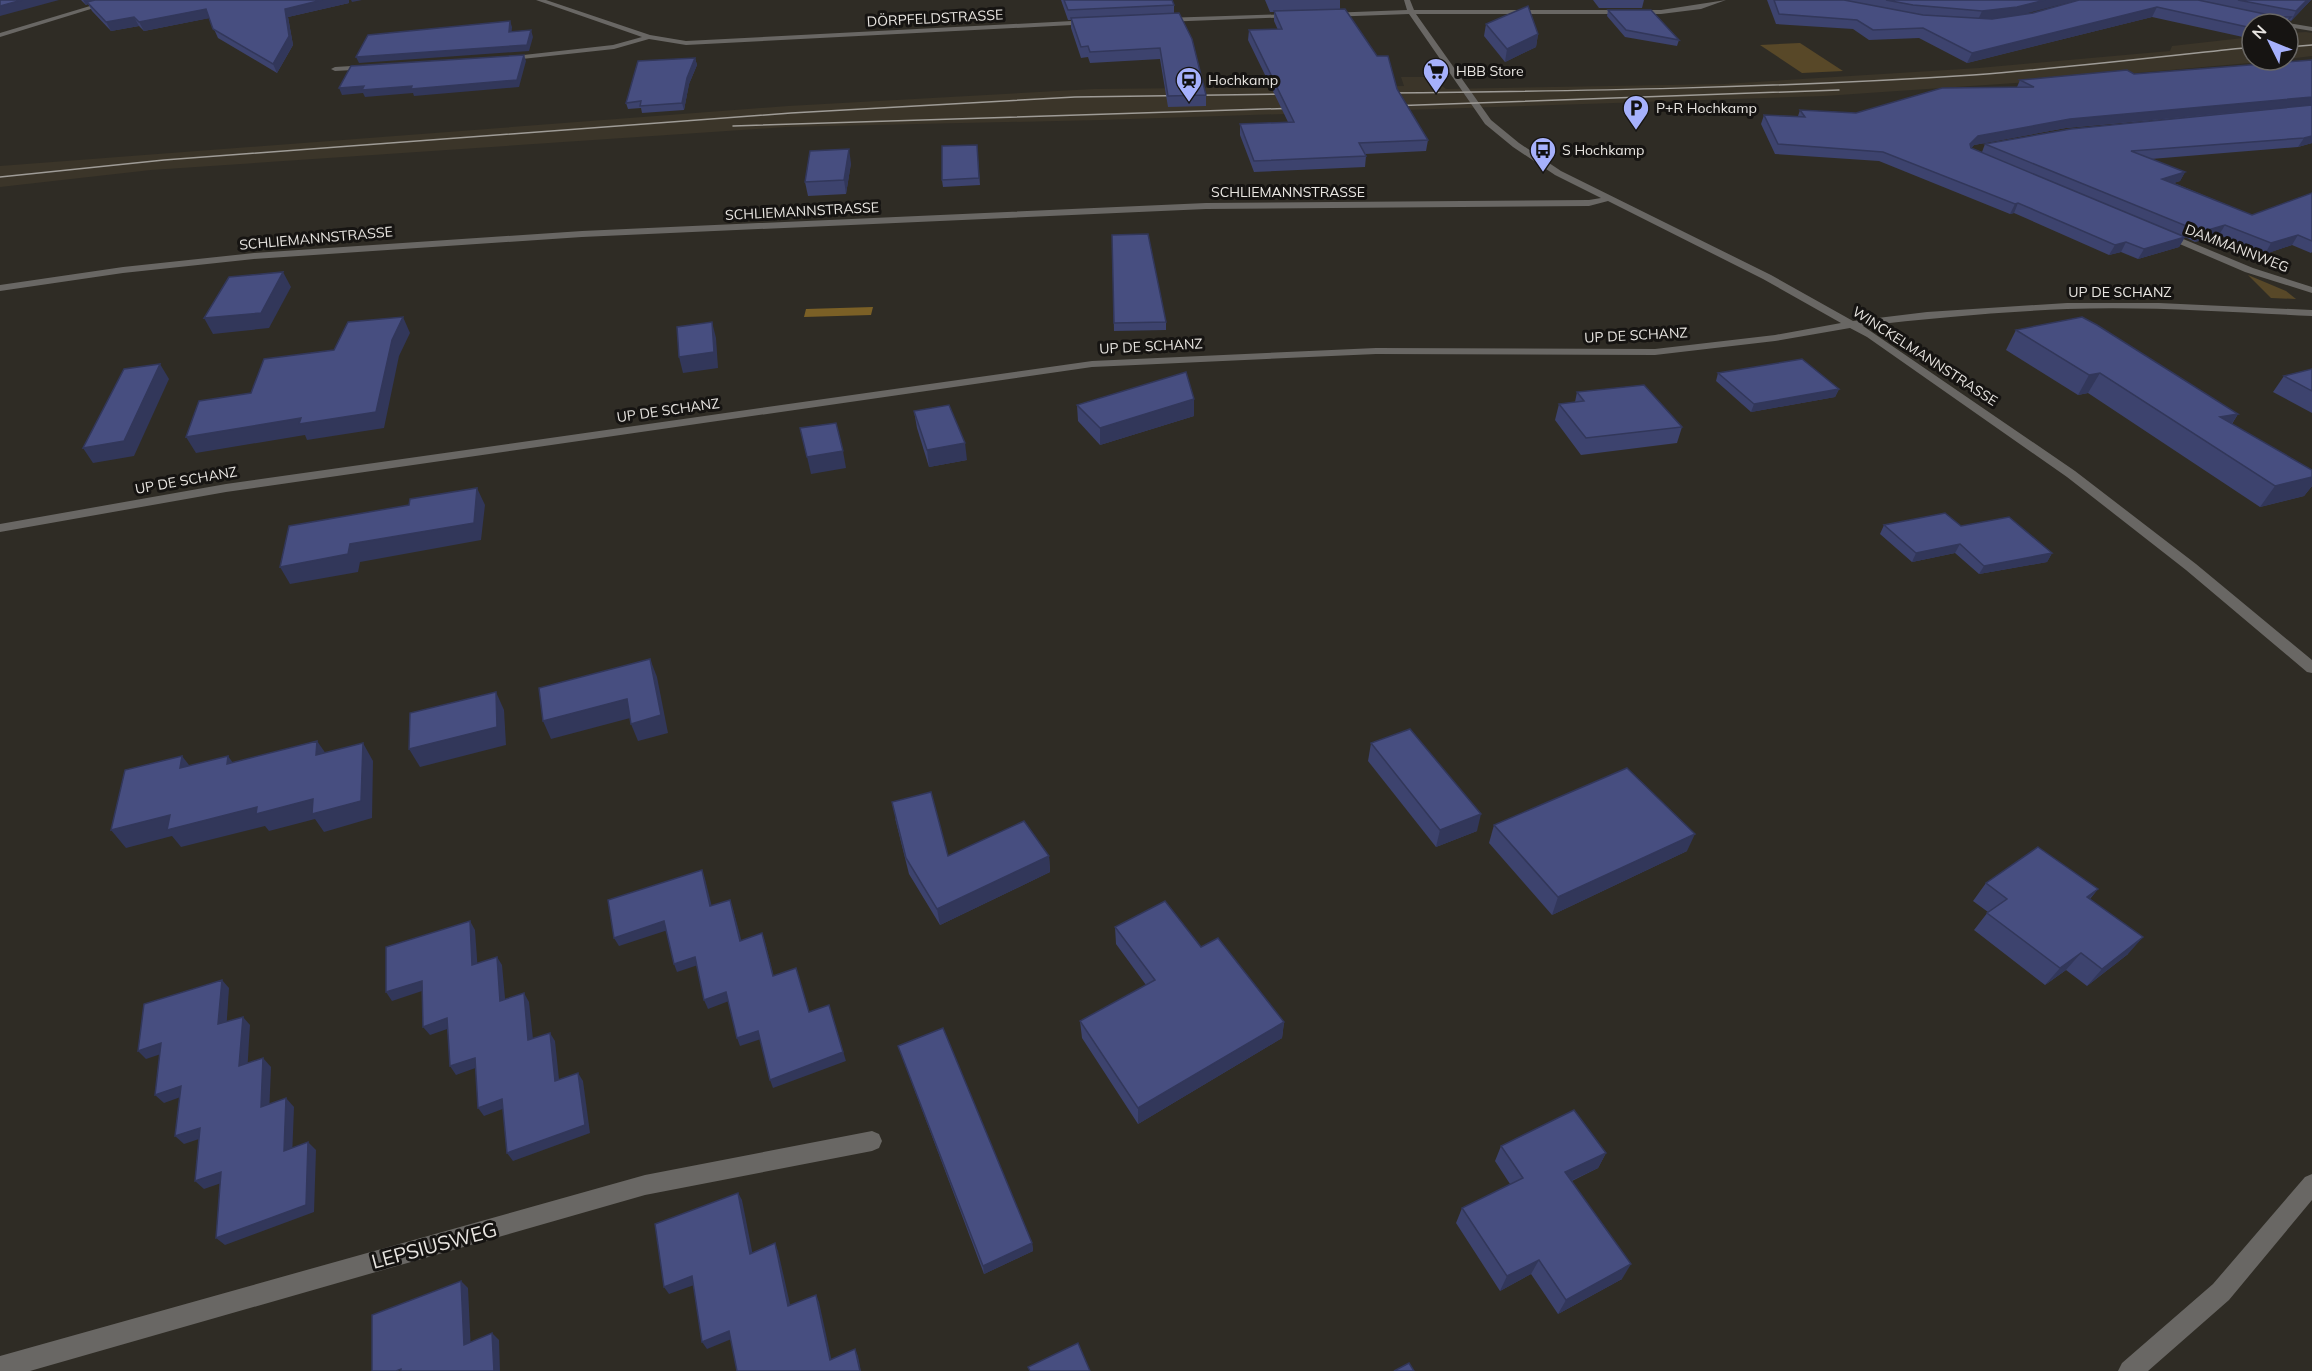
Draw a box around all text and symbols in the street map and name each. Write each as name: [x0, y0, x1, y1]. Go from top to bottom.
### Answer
street label: DÖRPFELDSTRASSE: [866, 5, 1004, 31]
north arrow: [2240, 12, 2300, 72]
text: N: [2248, 21, 2270, 43]
supermarket icon: HBB Store: [1421, 56, 1451, 94]
place label: HBB Store: [1456, 62, 1524, 80]
station icon: Hochkamp: [1174, 65, 1204, 103]
place label: Hochkamp: [1208, 71, 1278, 89]
parking icon: P+R Hochkamp: [1621, 93, 1651, 131]
place label: P+R Hochkamp: [1656, 99, 1757, 117]
bus stop icon: S Hochkamp: [1528, 135, 1558, 173]
place label: S Hochkamp: [1562, 141, 1644, 159]
street label: SCHLIEMANNSTRASSE: [1211, 183, 1365, 201]
street label: SCHLIEMANNSTRASSE: [725, 198, 879, 224]
street label: DAMMANNWEG: [2183, 220, 2291, 276]
street label: SCHLIEMANNSTRASSE: [238, 222, 394, 254]
street label: UP DE SCHANZ: [2068, 283, 2172, 301]
street label: WINCKELMANNSTRASSE: [1849, 302, 2001, 410]
street label: UP DE SCHANZ: [1584, 323, 1688, 347]
street label: UP DE SCHANZ: [1099, 334, 1203, 358]
street label: UP DE SCHANZ: [616, 394, 720, 426]
street label: UP DE SCHANZ: [133, 462, 239, 498]
street label: LEPSIUSWEG: [369, 1216, 499, 1274]

